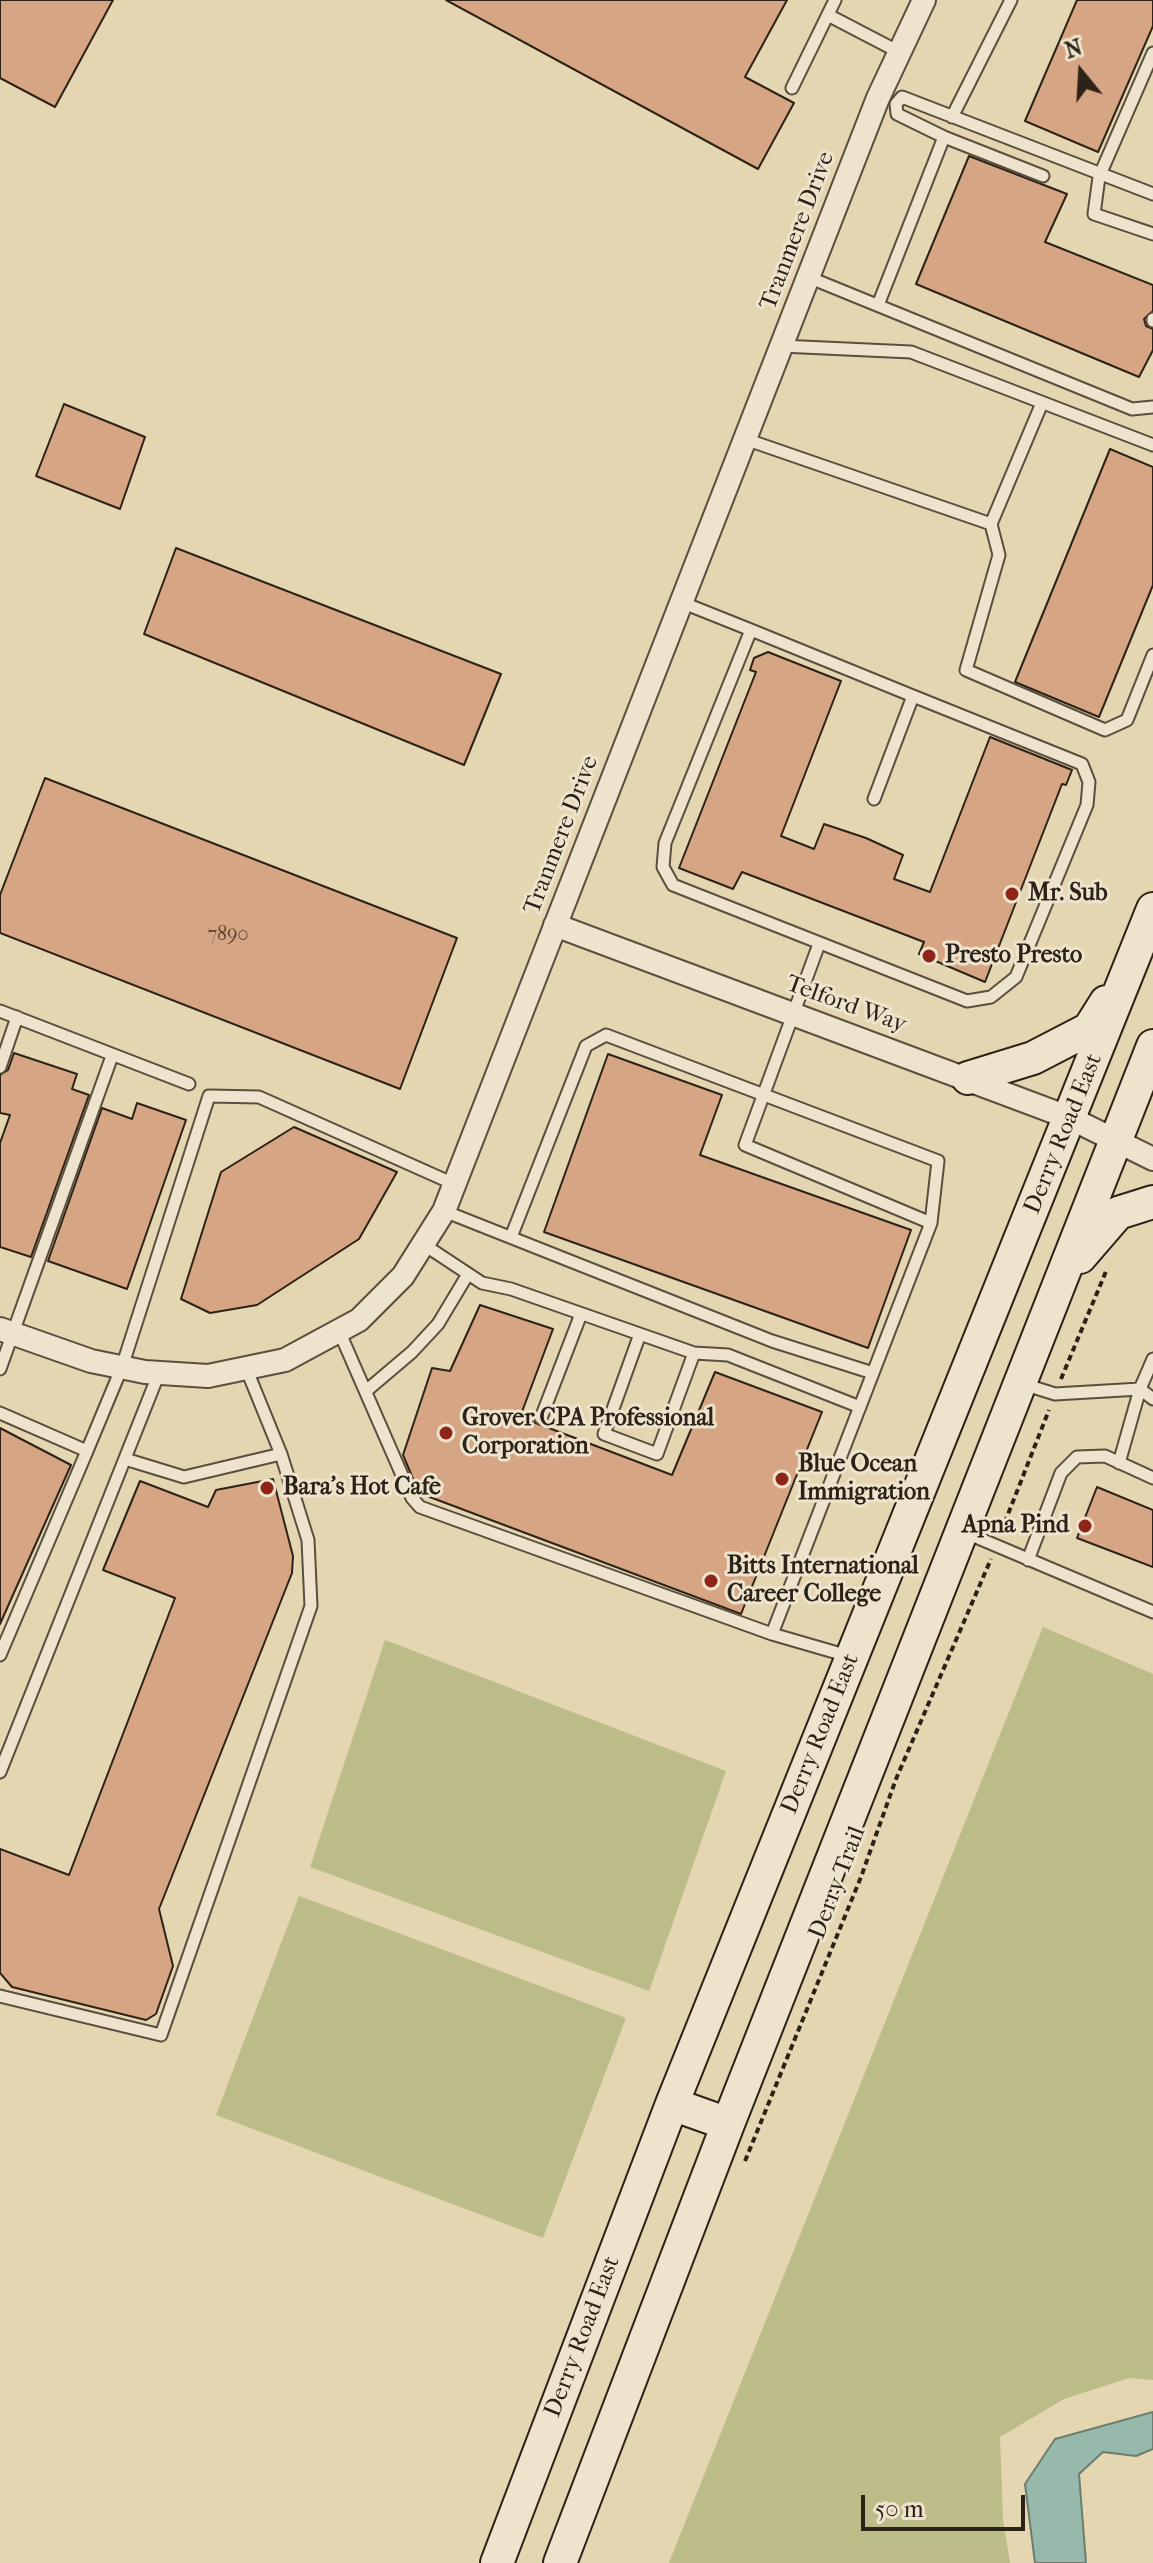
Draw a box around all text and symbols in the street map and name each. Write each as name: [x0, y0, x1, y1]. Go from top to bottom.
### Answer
north arrow: [1041, 32, 1121, 112]
text: N: [1062, 34, 1086, 64]
street label: Tranmere Drive: [755, 148, 841, 314]
street label: Tranmere Drive: [519, 752, 605, 918]
place label: Mr. Sub: [1028, 880, 1108, 908]
marker: Mr. Sub: [1003, 885, 1021, 903]
house number: 7890: [207, 923, 249, 947]
place label: Presto Presto: [945, 942, 1082, 970]
marker: Presto Presto: [920, 947, 938, 965]
street label: Telford Way: [782, 970, 910, 1040]
street label: Derry Road East: [1019, 1050, 1109, 1218]
place label: Grover CPA Professional Corporation: [462, 1405, 714, 1461]
marker: Grover CPA Professional Corporation: [437, 1424, 455, 1442]
place label: Blue Ocean Immigration: [798, 1451, 930, 1507]
marker: Blue Ocean Immigration: [773, 1470, 791, 1488]
place label: Bara's Hot Cafe: [283, 1474, 441, 1502]
marker: Bara's Hot Cafe: [258, 1479, 276, 1497]
place label: Apna Pind: [962, 1512, 1069, 1540]
marker: Apna Pind: [1076, 1517, 1094, 1535]
place label: Bitts International Career College: [727, 1553, 919, 1609]
marker: Bitts International Career College: [702, 1572, 720, 1590]
street label: Derry Road East: [776, 1650, 866, 1818]
street label: Derry Trail: [803, 1823, 873, 1943]
street label: Derry Road East: [539, 2252, 627, 2422]
scale bar: [865, 2479, 1029, 2529]
text: 50 m: [875, 2495, 924, 2523]

